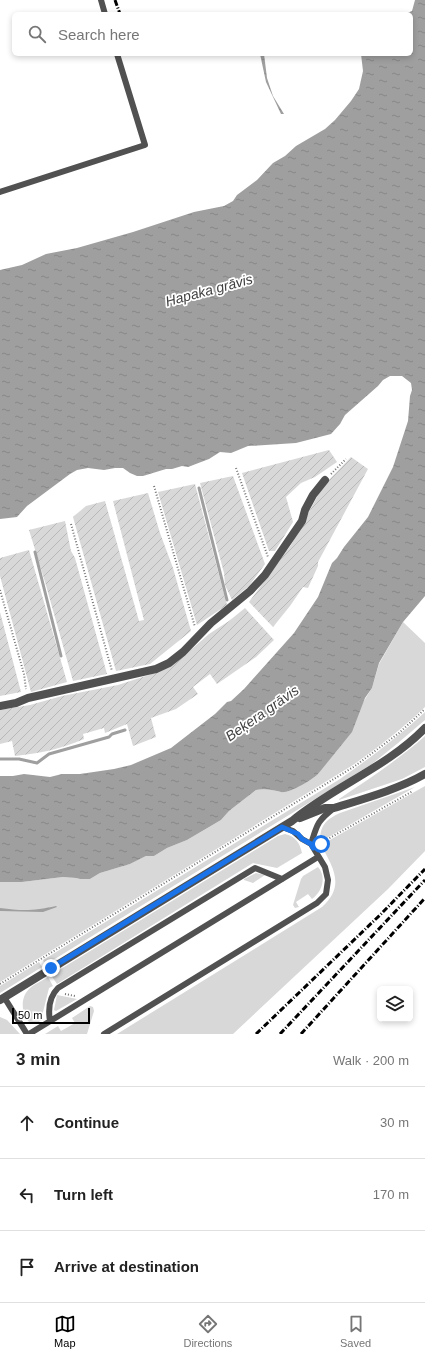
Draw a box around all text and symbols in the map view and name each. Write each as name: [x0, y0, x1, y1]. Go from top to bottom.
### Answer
search box: [12, 12, 413, 56]
icon: search: [26, 23, 48, 45]
text: Search here: [58, 26, 140, 43]
water label: Hapaka grāvis: [164, 271, 254, 309]
water label: Beķera grāvis: [222, 682, 302, 744]
route start: [312, 835, 330, 853]
route end: [42, 959, 60, 977]
map controls: [377, 986, 413, 1022]
button: layers: [377, 986, 413, 1022]
scale bar: [12, 1006, 90, 1025]
text: 50 m: [18, 1009, 42, 1021]
text: 3 min: [16, 1050, 60, 1069]
text: Walk · 200 m: [333, 1053, 409, 1068]
icon: ahead: [16, 1112, 38, 1134]
text: Continue: [54, 1114, 119, 1131]
text: 30 m: [380, 1115, 409, 1130]
icon: left: [16, 1184, 38, 1206]
text: Turn left: [54, 1186, 113, 1203]
text: 170 m: [373, 1187, 409, 1202]
icon: arrive: [16, 1256, 38, 1278]
text: Arrive at destination: [54, 1258, 199, 1275]
tab: Map: [54, 1313, 76, 1349]
tab: Directions: [183, 1313, 232, 1349]
tab: Saved: [340, 1313, 371, 1349]

